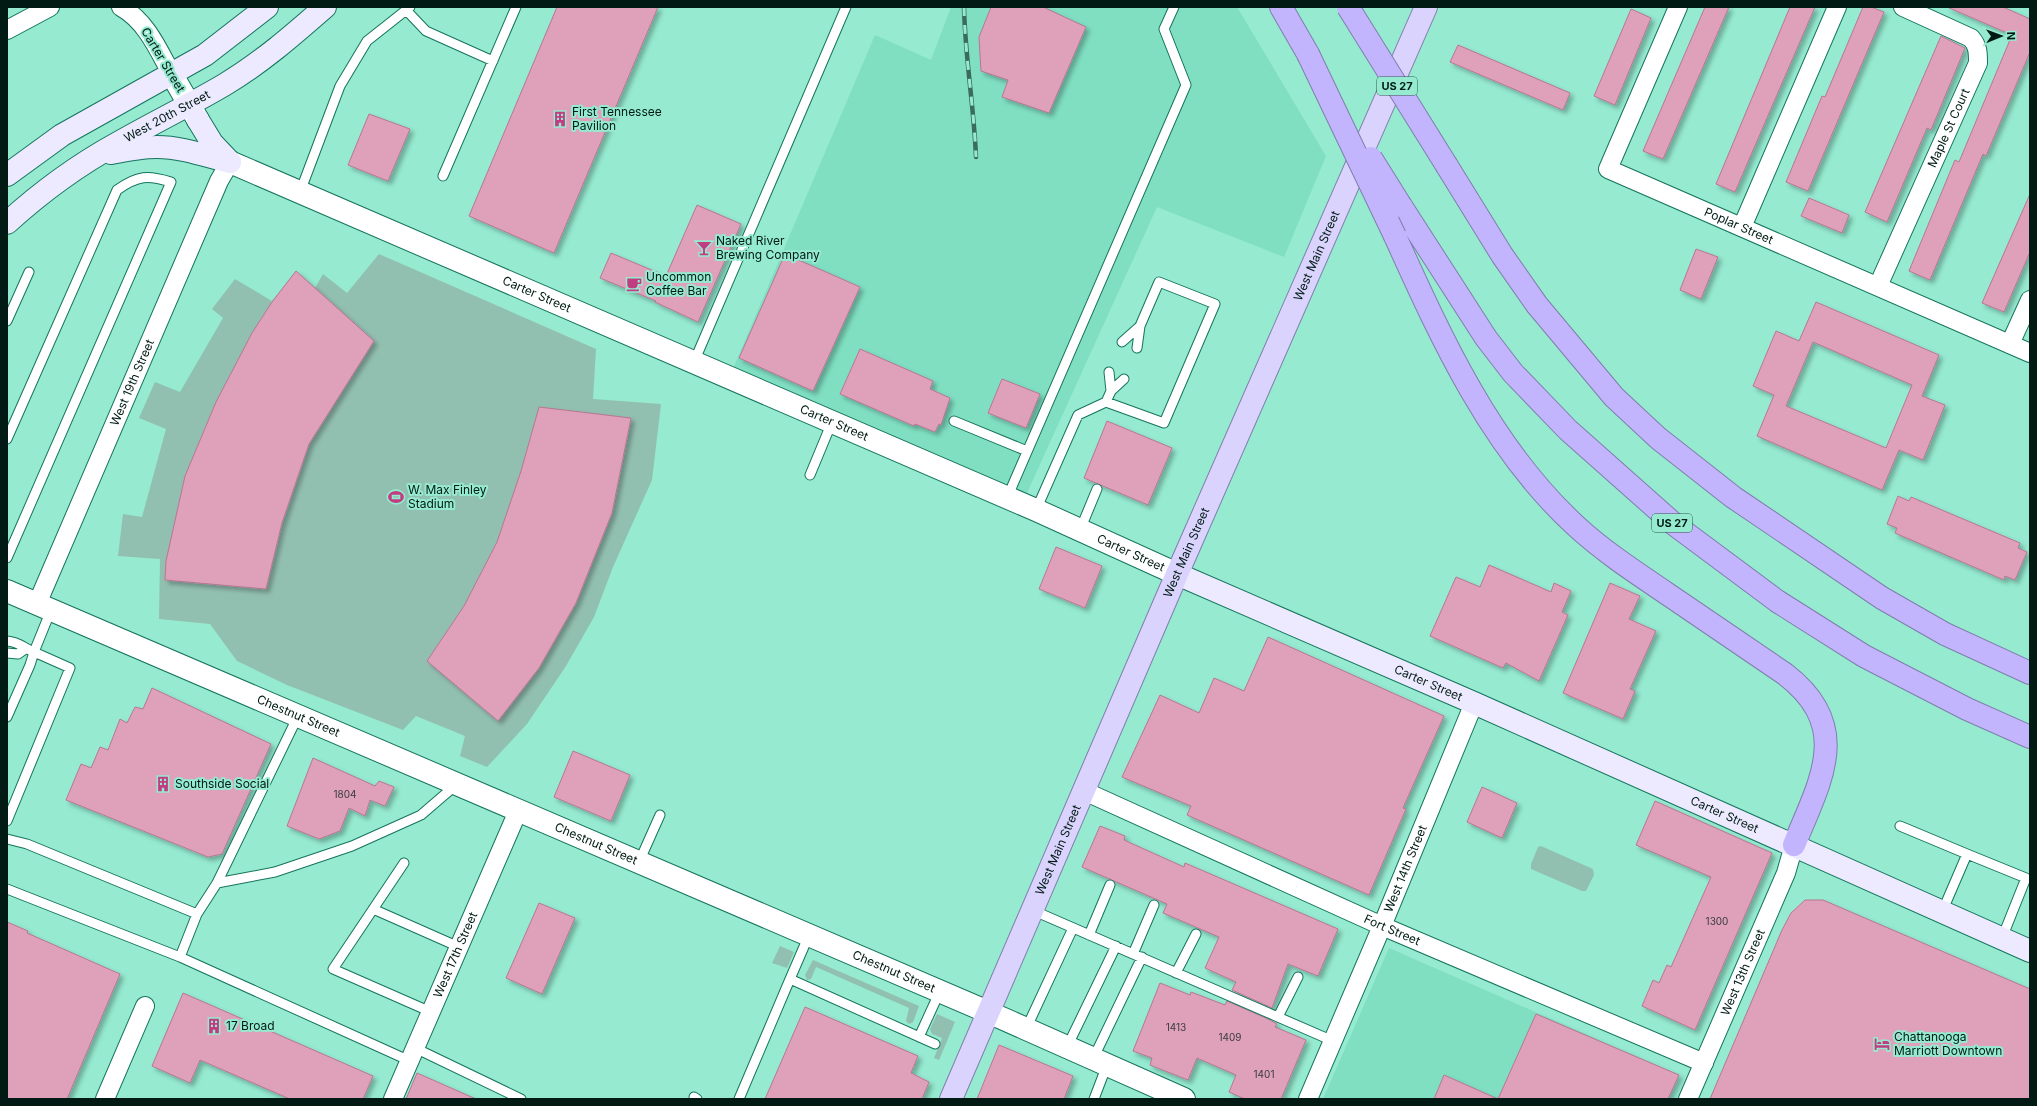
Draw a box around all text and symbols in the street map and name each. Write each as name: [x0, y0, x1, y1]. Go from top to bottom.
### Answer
north arrow: [1981, 16, 2021, 56]
street label: Carter Street: [138, 25, 189, 95]
text: N: [2004, 32, 2018, 40]
road number: US 27: [1377, 77, 1417, 95]
street label: Maple St Court: [1924, 86, 1973, 170]
street label: West 20th Street: [121, 87, 212, 145]
place label: First Tennessee Pavilion: [572, 104, 662, 133]
building icon: First Tennessee Pavilion: [551, 110, 569, 128]
street label: Poplar Street: [1702, 204, 1776, 247]
street label: West Main Street: [1290, 208, 1343, 303]
place label: Naked River Brewing Company: [716, 233, 820, 262]
bar icon: Naked River Brewing Company: [695, 239, 713, 257]
place label: Uncommon Coffee Bar: [646, 269, 711, 298]
street label: Carter Street: [500, 273, 573, 315]
cafe icon: Uncommon Coffee Bar: [625, 275, 643, 293]
street label: West 19th Street: [107, 337, 157, 428]
street label: Carter Street: [798, 401, 871, 444]
place label: W. Max Finley Stadium: [408, 482, 487, 511]
sports icon: W. Max Finley Stadium: [387, 488, 405, 506]
street label: West Main Street: [1160, 505, 1212, 600]
road number: US 27: [1652, 514, 1692, 532]
street label: Carter Street: [1095, 531, 1167, 574]
street label: Carter Street: [1392, 661, 1465, 704]
street label: Chestnut Street: [255, 691, 342, 740]
building icon: Southside Social: [154, 775, 172, 793]
place label: Southside Social: [175, 776, 269, 791]
house number: 1804: [333, 788, 357, 800]
street label: Carter Street: [1688, 793, 1761, 836]
street label: West Main Street: [1032, 802, 1084, 897]
street label: Chestnut Street: [553, 819, 640, 868]
street label: West 14th Street: [1380, 823, 1430, 914]
street label: West 17th Street: [430, 910, 480, 1000]
street label: Fort Street: [1362, 911, 1423, 948]
house number: 1300: [1706, 915, 1728, 927]
street label: West 13th Street: [1717, 927, 1768, 1018]
street label: Chestnut Street: [850, 947, 938, 995]
building icon: 17 Broad: [205, 1017, 223, 1035]
place label: 17 Broad: [226, 1018, 275, 1033]
house number: 1413: [1166, 1021, 1186, 1033]
place label: Chattanooga Marriott Downtown: [1894, 1029, 2002, 1058]
house number: 1409: [1218, 1031, 1242, 1043]
hotel icon: Chattanooga Marriott Downtown: [1873, 1035, 1891, 1053]
house number: 1401: [1254, 1068, 1274, 1080]

